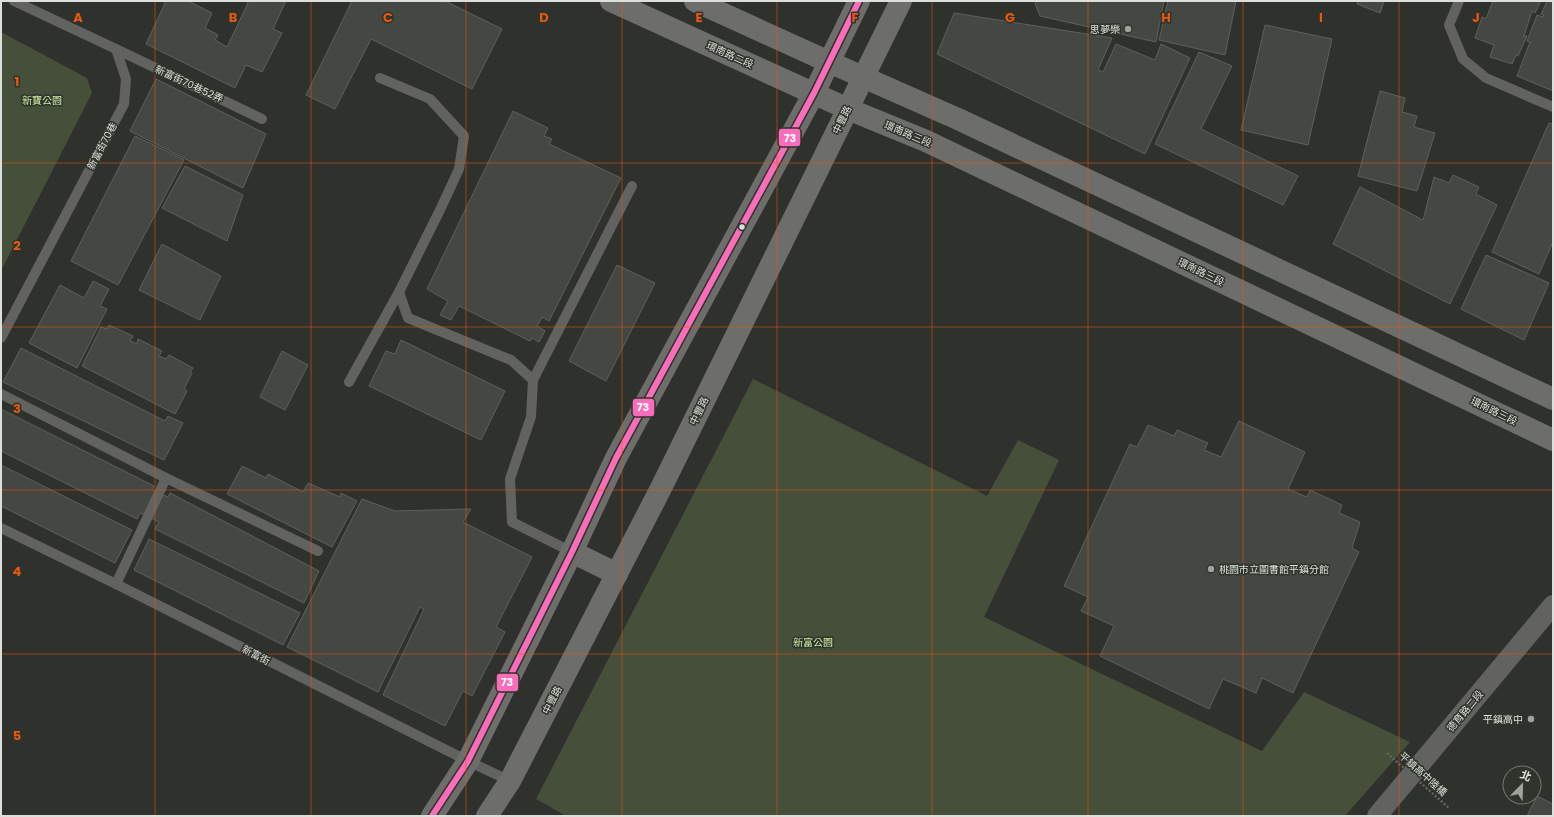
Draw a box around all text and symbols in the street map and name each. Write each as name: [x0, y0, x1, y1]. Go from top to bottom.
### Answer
text: A: [73, 8, 83, 27]
text: B: [229, 8, 238, 27]
text: C: [383, 8, 393, 27]
text: D: [539, 8, 549, 27]
text: E: [695, 8, 703, 27]
text: F: [851, 8, 859, 27]
text: G: [1005, 8, 1015, 27]
text: H: [1161, 8, 1171, 27]
text: I: [1319, 8, 1323, 27]
text: J: [1472, 8, 1480, 27]
place label: 思夢樂: [1090, 22, 1120, 37]
marker: 思夢樂: [1123, 24, 1133, 34]
street label: 環南路二段: [704, 38, 756, 72]
street label: 新富街70巷52弄: [152, 62, 226, 106]
text: 1: [15, 72, 19, 91]
park label: 新寶公園: [22, 93, 62, 108]
street label: 中豐路: [829, 103, 855, 137]
street label: 環南路三段: [882, 117, 934, 151]
street label: 新富街70巷: [83, 120, 121, 172]
line badge: 73: [778, 128, 801, 147]
text: 73: [784, 130, 797, 146]
unlabelled marker: [737, 222, 747, 232]
text: 2: [13, 236, 21, 255]
street label: 環南路三段: [1175, 254, 1227, 290]
street label: 環南路三段: [1468, 393, 1520, 429]
street label: 中豐路: [686, 394, 712, 428]
line badge: 73: [632, 398, 655, 417]
text: 3: [13, 399, 21, 418]
text: 73: [637, 399, 650, 415]
text: 4: [13, 562, 22, 581]
place label: 桃園市立圖書館平鎮分館: [1219, 562, 1329, 577]
marker: 桃園市立圖書館平鎮分館: [1206, 564, 1216, 574]
park label: 新富公園: [793, 635, 833, 650]
street label: 新富街: [239, 642, 273, 668]
line badge: 73: [496, 673, 519, 692]
text: 73: [501, 674, 514, 690]
street label: 中豐路: [539, 683, 565, 717]
street label: 德育路二段: [1443, 687, 1487, 735]
place label: 平鎮高中: [1483, 712, 1523, 727]
marker: 平鎮高中: [1526, 714, 1536, 724]
text: 5: [13, 726, 21, 745]
street label: 平鎮高中陸橋: [1396, 748, 1450, 800]
north arrow: [1502, 765, 1542, 805]
text: 北: [1518, 766, 1534, 785]

